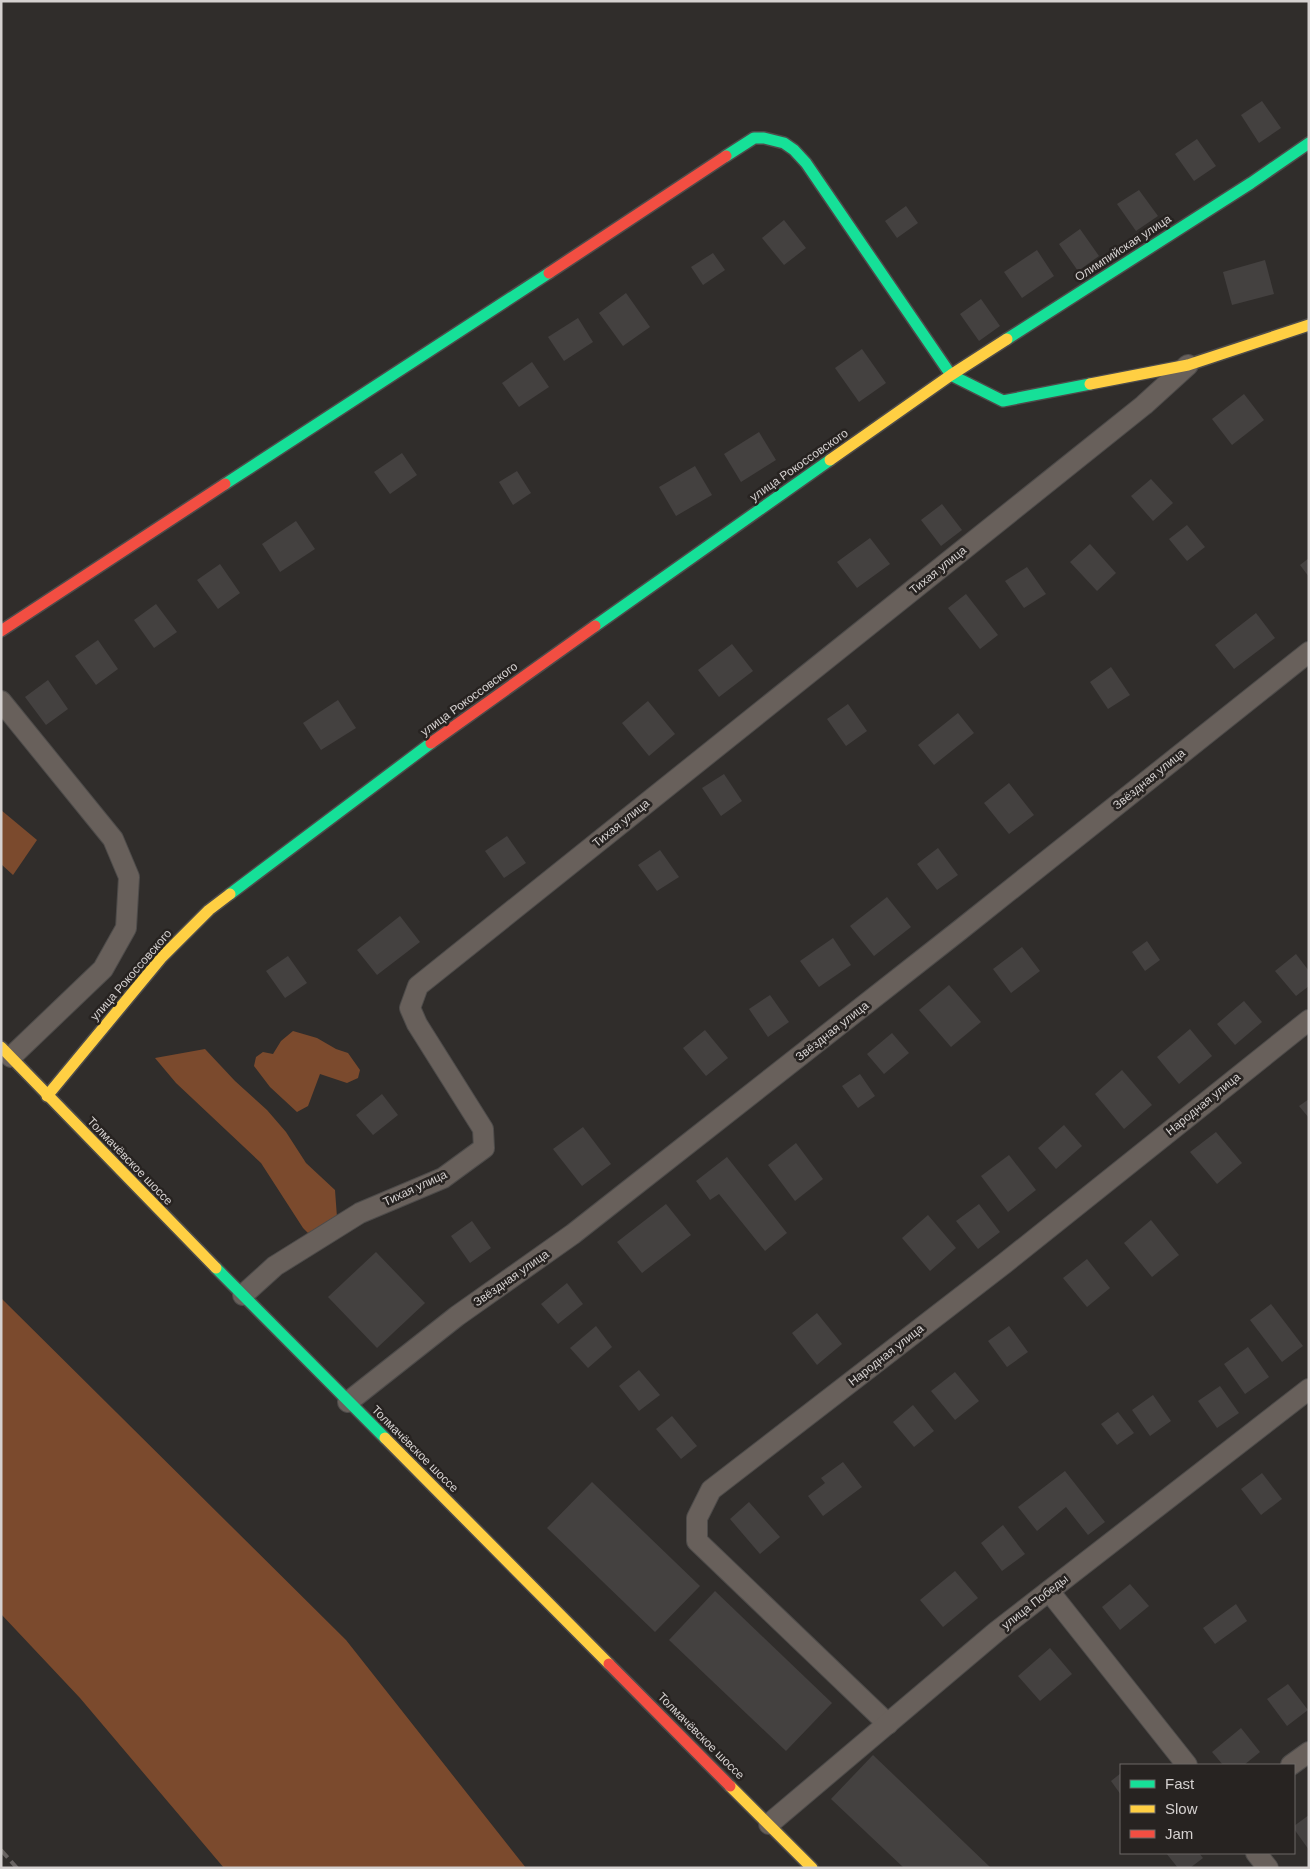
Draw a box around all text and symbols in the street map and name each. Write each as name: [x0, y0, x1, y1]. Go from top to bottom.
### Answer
street label: Олимпийская улица: [1072, 211, 1174, 284]
street label: улица Рокоссовского: [747, 426, 851, 504]
street label: Тихая улица: [907, 543, 969, 597]
street label: улица Рокоссовского: [418, 659, 520, 739]
street label: Звёздная улица: [1110, 745, 1188, 812]
street label: Тихая улица: [590, 796, 652, 850]
street label: улица Рокоссовского: [88, 926, 175, 1024]
street label: Звёздная улица: [793, 998, 871, 1064]
street label: Народная улица: [1163, 1070, 1243, 1138]
street label: Толмачёвское шоссе: [84, 1114, 176, 1208]
street label: Тихая улица: [381, 1167, 449, 1209]
street label: Звёздная улица: [471, 1247, 552, 1309]
street label: Народная улица: [846, 1321, 927, 1389]
street label: Толмачёвское шоссе: [369, 1403, 461, 1495]
street label: улица Победы: [999, 1572, 1071, 1632]
street label: Толмачёвское шоссе: [655, 1690, 747, 1782]
legend: [1120, 1764, 1295, 1854]
text: Fast: [1165, 1775, 1195, 1792]
text: Slow: [1165, 1800, 1198, 1817]
text: Jam: [1165, 1825, 1193, 1842]

